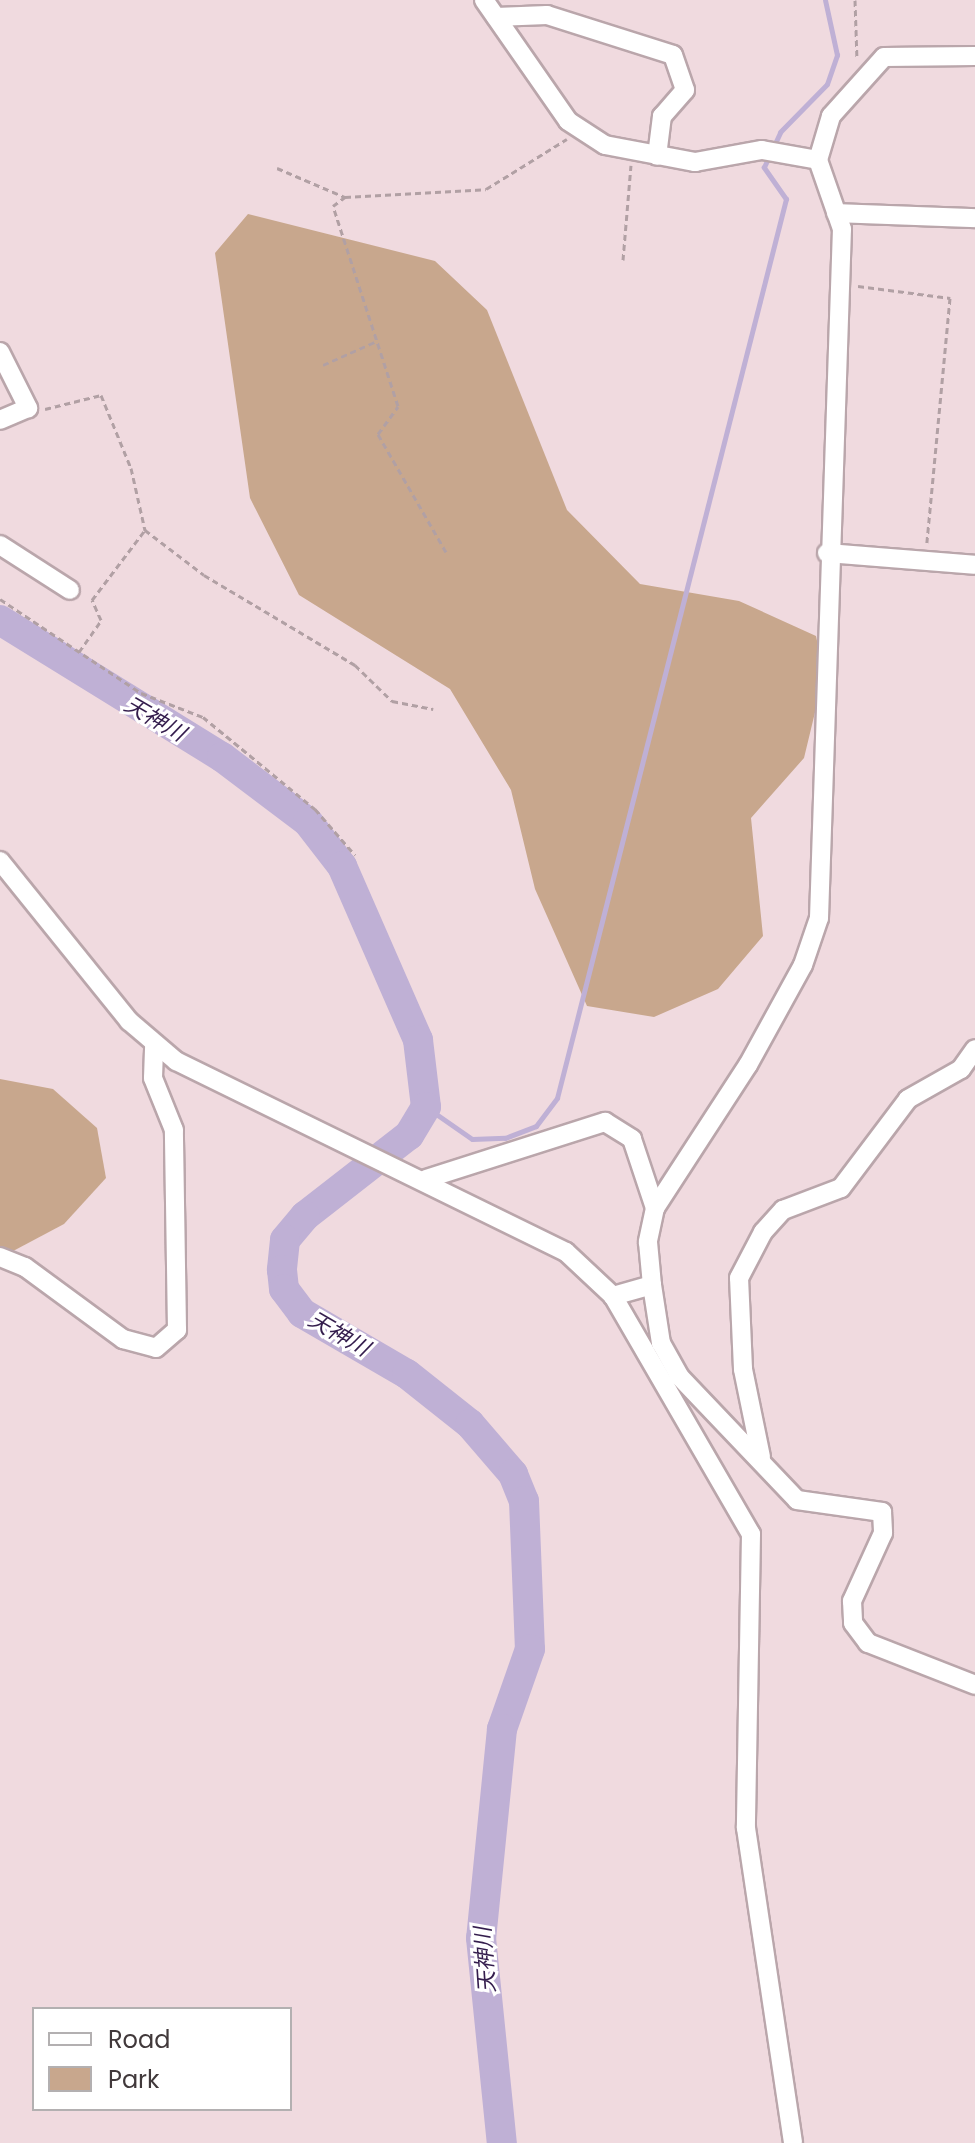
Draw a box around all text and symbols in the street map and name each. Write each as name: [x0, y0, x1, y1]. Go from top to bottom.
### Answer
water label: 天神川: [120, 691, 190, 747]
water label: 天神川: [304, 1306, 374, 1362]
water label: 天神川: [470, 1926, 500, 1994]
legend: [32, 2007, 292, 2111]
text: Road: [108, 2023, 170, 2056]
text: Park: [108, 2063, 159, 2096]

